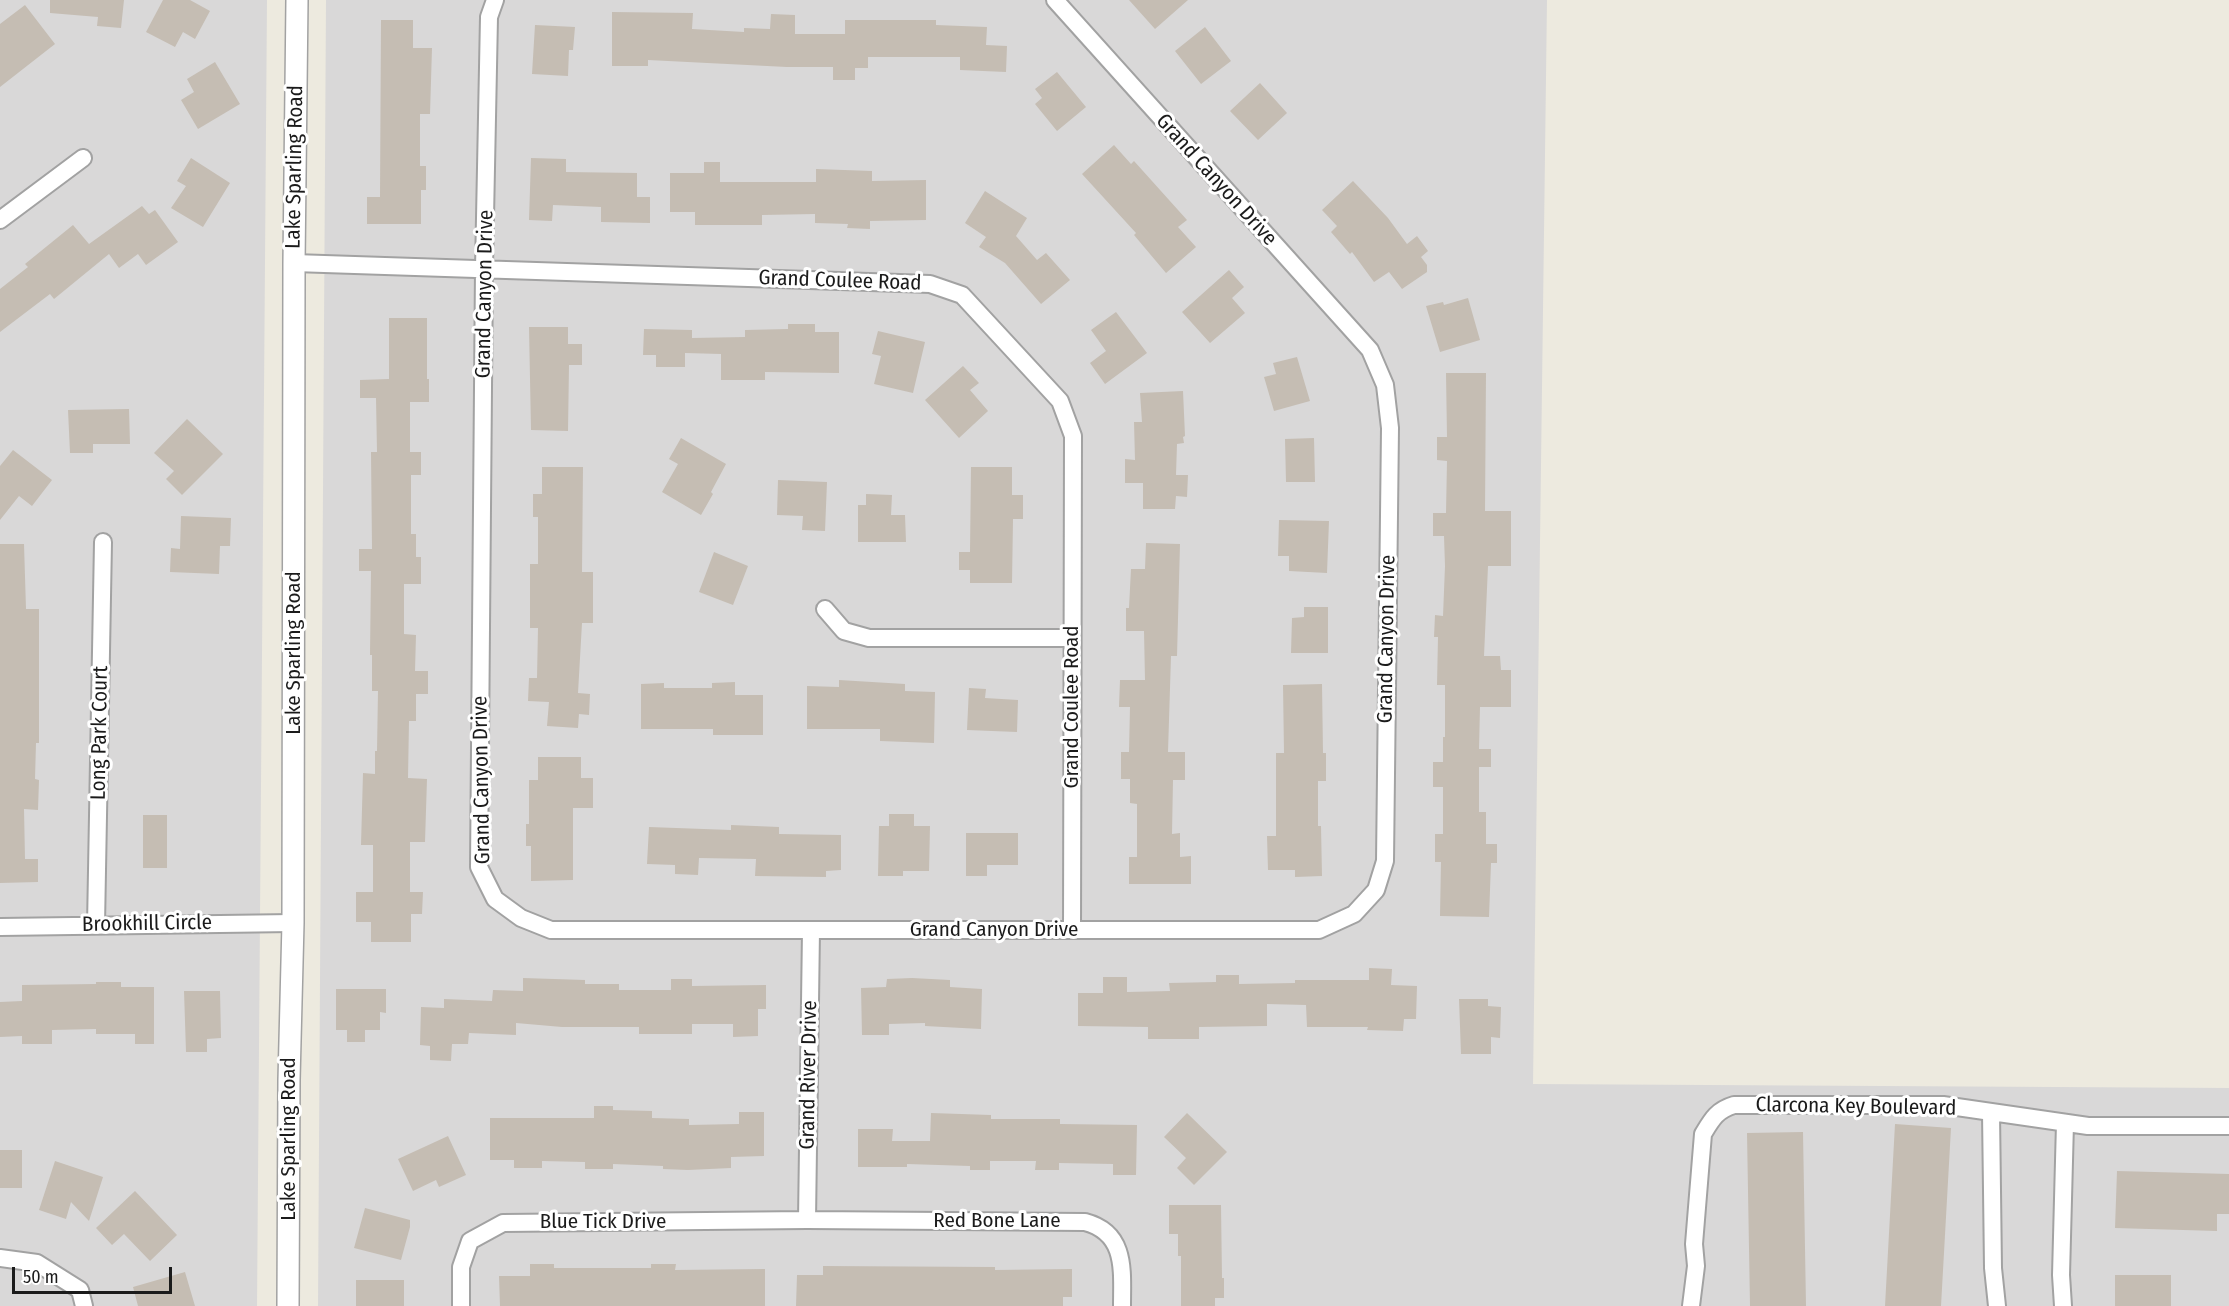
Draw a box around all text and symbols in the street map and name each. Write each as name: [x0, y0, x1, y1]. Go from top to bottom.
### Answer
street label: Lake Sparling Road: [281, 85, 309, 249]
street label: Grand Canyon Drive: [1150, 109, 1282, 251]
street label: Grand Canyon Drive: [471, 209, 499, 379]
street label: Grand Coulee Road: [758, 266, 922, 296]
street label: Grand Canyon Drive: [1373, 554, 1401, 724]
street label: Lake Sparling Road: [281, 571, 307, 735]
street label: Grand Coulee Road: [1059, 625, 1085, 789]
street label: Long Park Court: [86, 666, 114, 800]
street label: Grand Canyon Drive: [468, 695, 496, 865]
street label: Brookhill Circle: [82, 910, 212, 938]
street label: Grand Canyon Drive: [910, 917, 1078, 943]
street label: Grand River Drive: [795, 1000, 823, 1150]
street label: Lake Sparling Road: [276, 1057, 302, 1221]
street label: Clarcona Key Boulevard: [1755, 1093, 1957, 1121]
street label: Red Bone Lane: [933, 1208, 1061, 1234]
street label: Blue Tick Drive: [540, 1209, 666, 1235]
scale bar: [15, 1255, 176, 1293]
text: 50 m: [23, 1266, 59, 1288]

